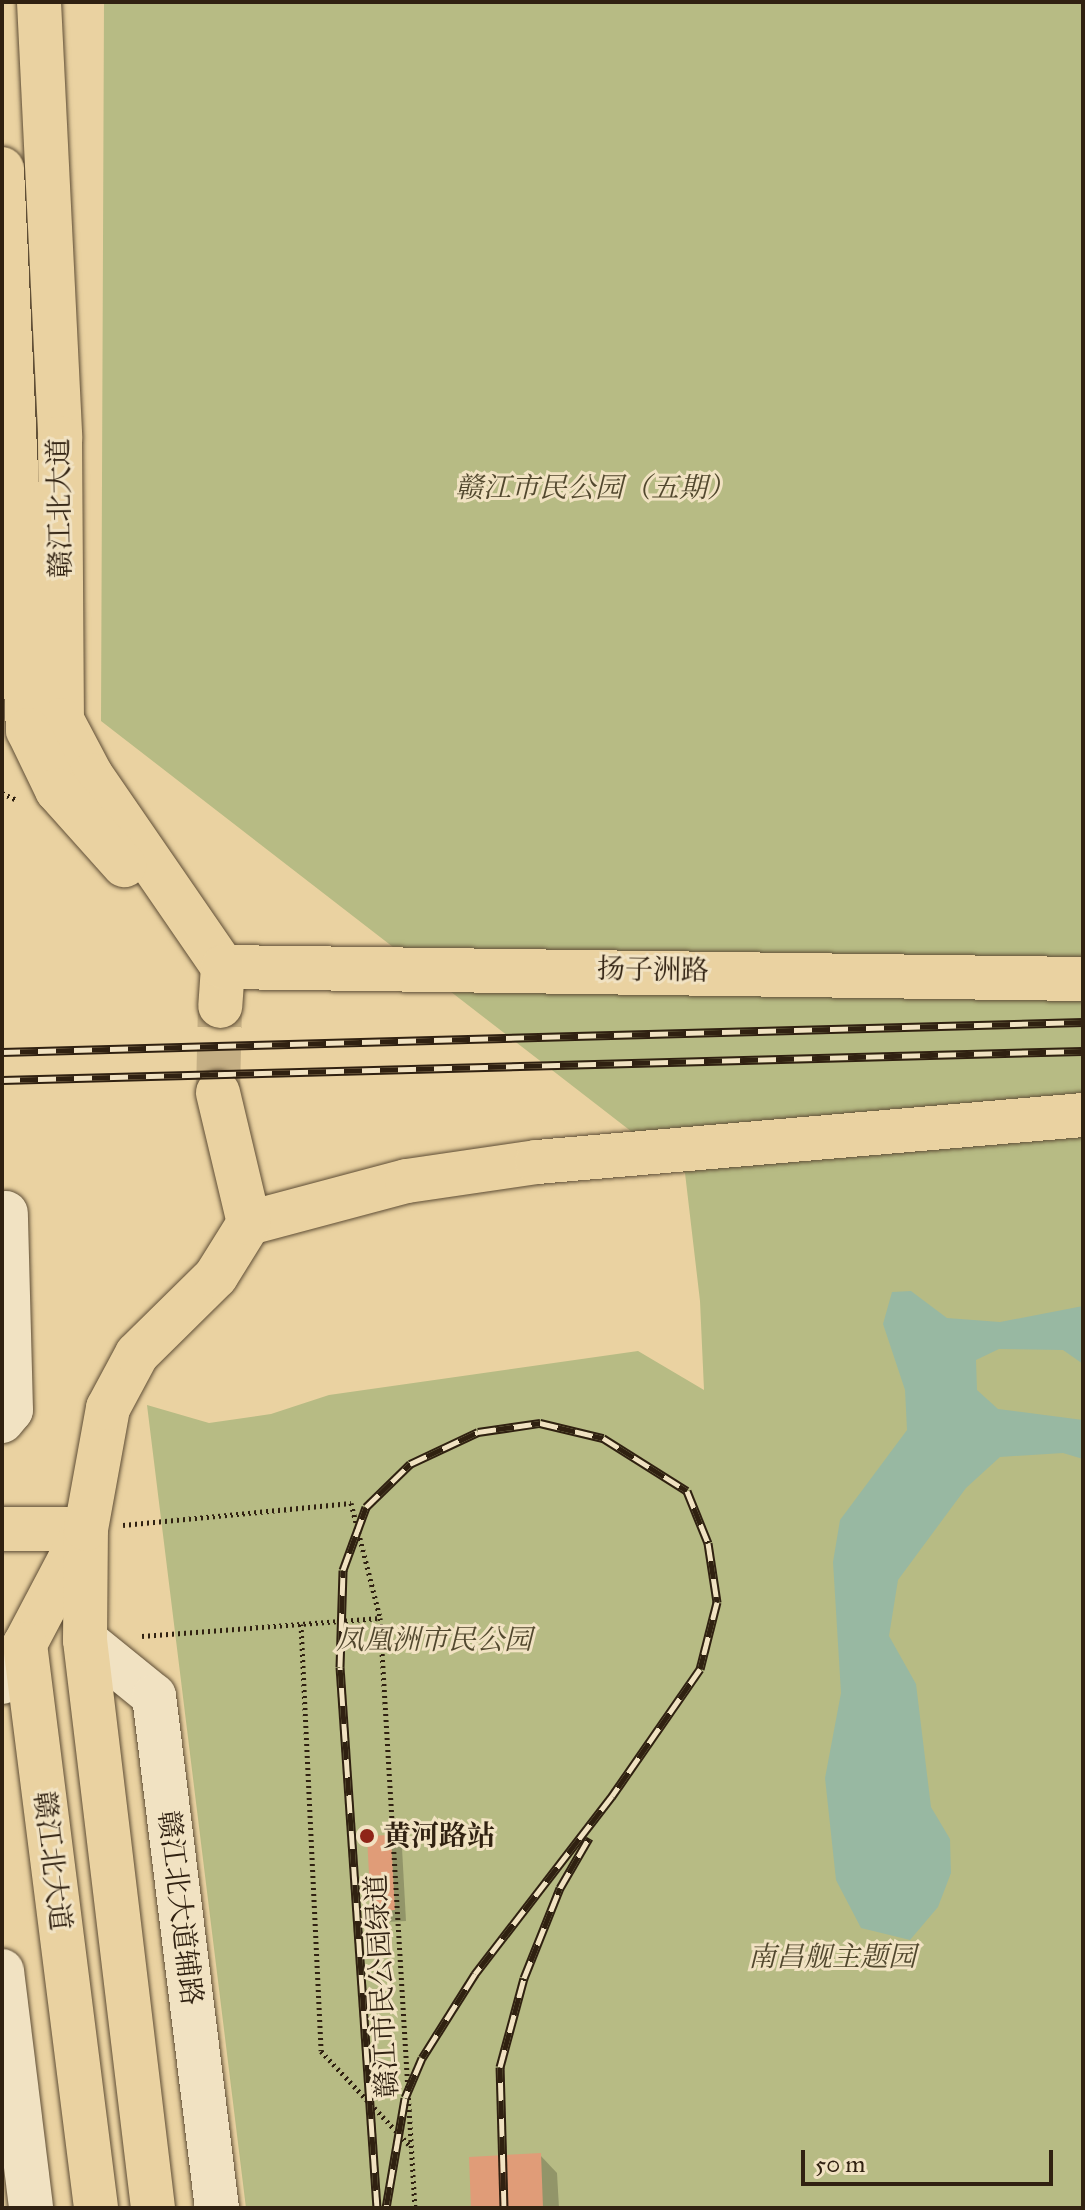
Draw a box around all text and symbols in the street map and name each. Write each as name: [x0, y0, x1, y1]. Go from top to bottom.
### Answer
street label: 赣江北大道: [42, 438, 78, 578]
park label: 赣江市民公园（五期）: [455, 471, 735, 505]
street label: 扬子洲路: [597, 952, 709, 988]
park label: 凤凰洲市民公园: [336, 1623, 532, 1657]
street label: 赣江北大道: [27, 1789, 77, 1933]
street label: 赣江北大道辅路: [151, 1809, 209, 2007]
place label: 黄河路站: [383, 1819, 495, 1853]
marker: 黄河路站: [358, 1827, 376, 1845]
street label: 赣江市民公园绿道: [359, 1873, 405, 2099]
park label: 南昌舰主题园: [748, 1940, 916, 1974]
scale bar: [805, 2134, 1057, 2184]
text: 50 m: [815, 2149, 865, 2179]

